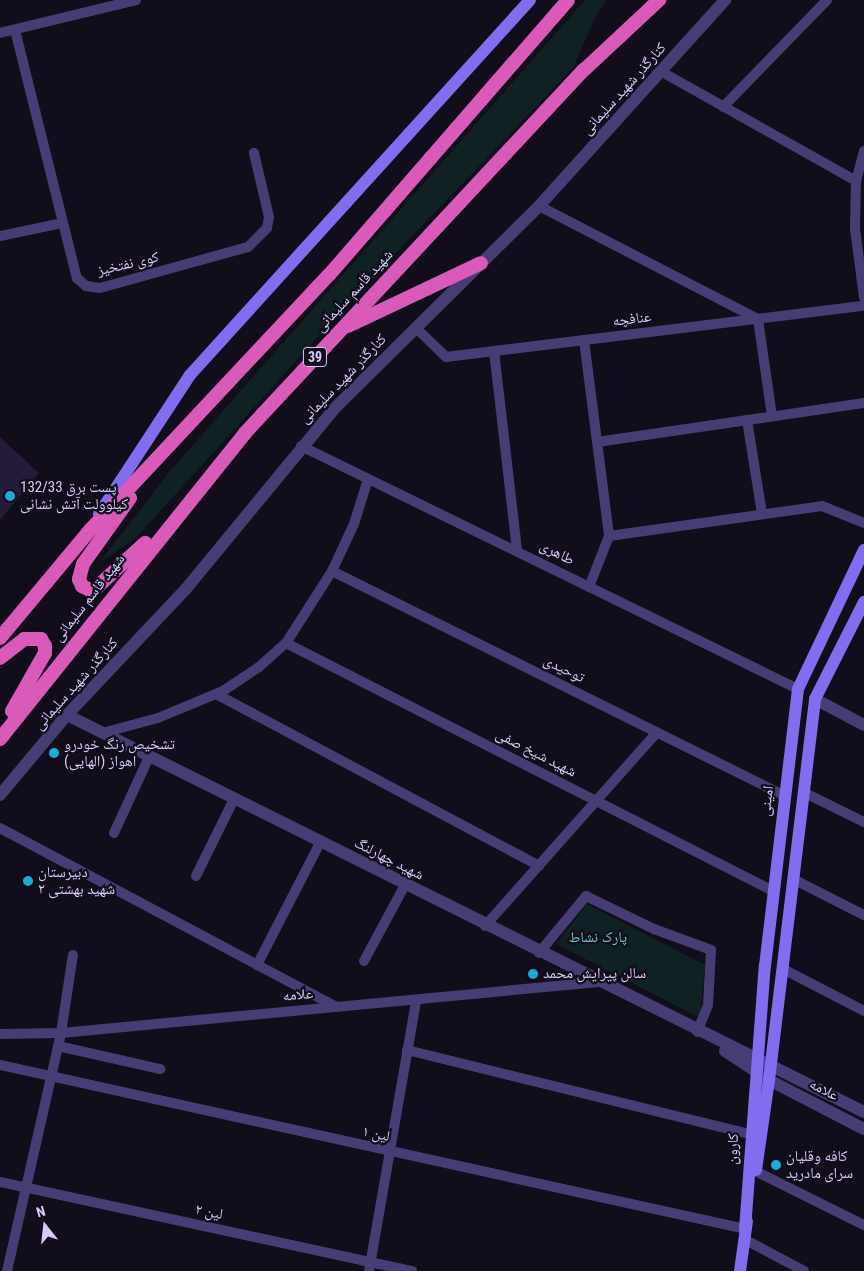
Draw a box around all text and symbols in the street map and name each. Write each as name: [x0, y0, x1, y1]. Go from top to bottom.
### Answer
street label: کنارگذر شهید سلیمانی: [578, 39, 670, 139]
street label: شهید قاسم سلیمانی: [311, 246, 397, 336]
street label: کوی نفتخیز: [95, 248, 161, 280]
street label: عنافچه: [612, 308, 652, 330]
street label: کنارگذر شهید سلیمانی: [296, 330, 390, 428]
road number: 39: [302, 346, 328, 368]
place label: پست برق 132/33 کیلوولت آتش نشانی: [20, 478, 128, 513]
marker: پست برق 132/33 کیلوولت آتش نشانی: [4, 490, 16, 502]
street label: طاهری: [537, 537, 577, 569]
street label: شهید قاسم سلیمانی: [49, 551, 129, 645]
street label: کنارگذر شهید سلیمانی: [30, 634, 122, 734]
street label: توحیدی: [541, 651, 587, 687]
street label: شهید شیخ صفی: [493, 725, 579, 781]
place label: تشخیص رنگ خودرو اهواز (الهایی): [64, 735, 175, 770]
marker: تشخیص رنگ خودرو اهواز (الهایی): [48, 747, 60, 759]
street label: امینی: [756, 785, 778, 817]
street label: شهید چهارلنگ: [351, 834, 427, 884]
place label: دبیرستان شهید بهشتی ۲: [38, 863, 115, 898]
marker: دبیرستان شهید بهشتی ۲: [22, 875, 34, 887]
park label: پارک نشاط: [569, 929, 627, 947]
place label: سالن پیرایش محمد: [543, 965, 646, 983]
marker: سالن پیرایش محمد: [527, 968, 539, 980]
street label: علامه: [282, 985, 314, 1005]
street label: علامه: [806, 1075, 842, 1105]
street label: لین ۱: [361, 1122, 391, 1146]
street label: کارون: [723, 1133, 743, 1165]
place label: کافه وقلیان سرای مادرید: [786, 1147, 853, 1182]
marker: کافه وقلیان سرای مادرید: [770, 1159, 782, 1171]
street label: لین ۲: [194, 1200, 224, 1224]
north arrow: [20, 1201, 70, 1251]
text: N: [35, 1203, 47, 1220]

